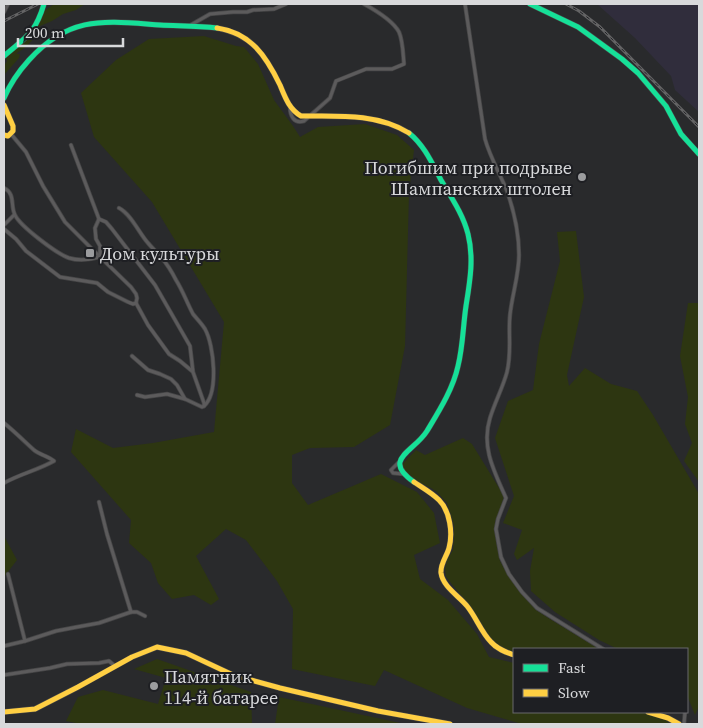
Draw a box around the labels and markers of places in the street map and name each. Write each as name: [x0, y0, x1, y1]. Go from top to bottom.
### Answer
place label: Погибшим при подрыве Шампанских штолен: [364, 155, 572, 201]
marker: Погибшим при подрыве Шампанских штолен: [576, 171, 588, 183]
place label: Дом культуры: [100, 241, 220, 266]
marker: Дом культуры: [84, 247, 96, 259]
place label: Памятник 114-й батарее: [164, 664, 278, 710]
marker: Памятник 114-й батарее: [148, 680, 160, 692]

